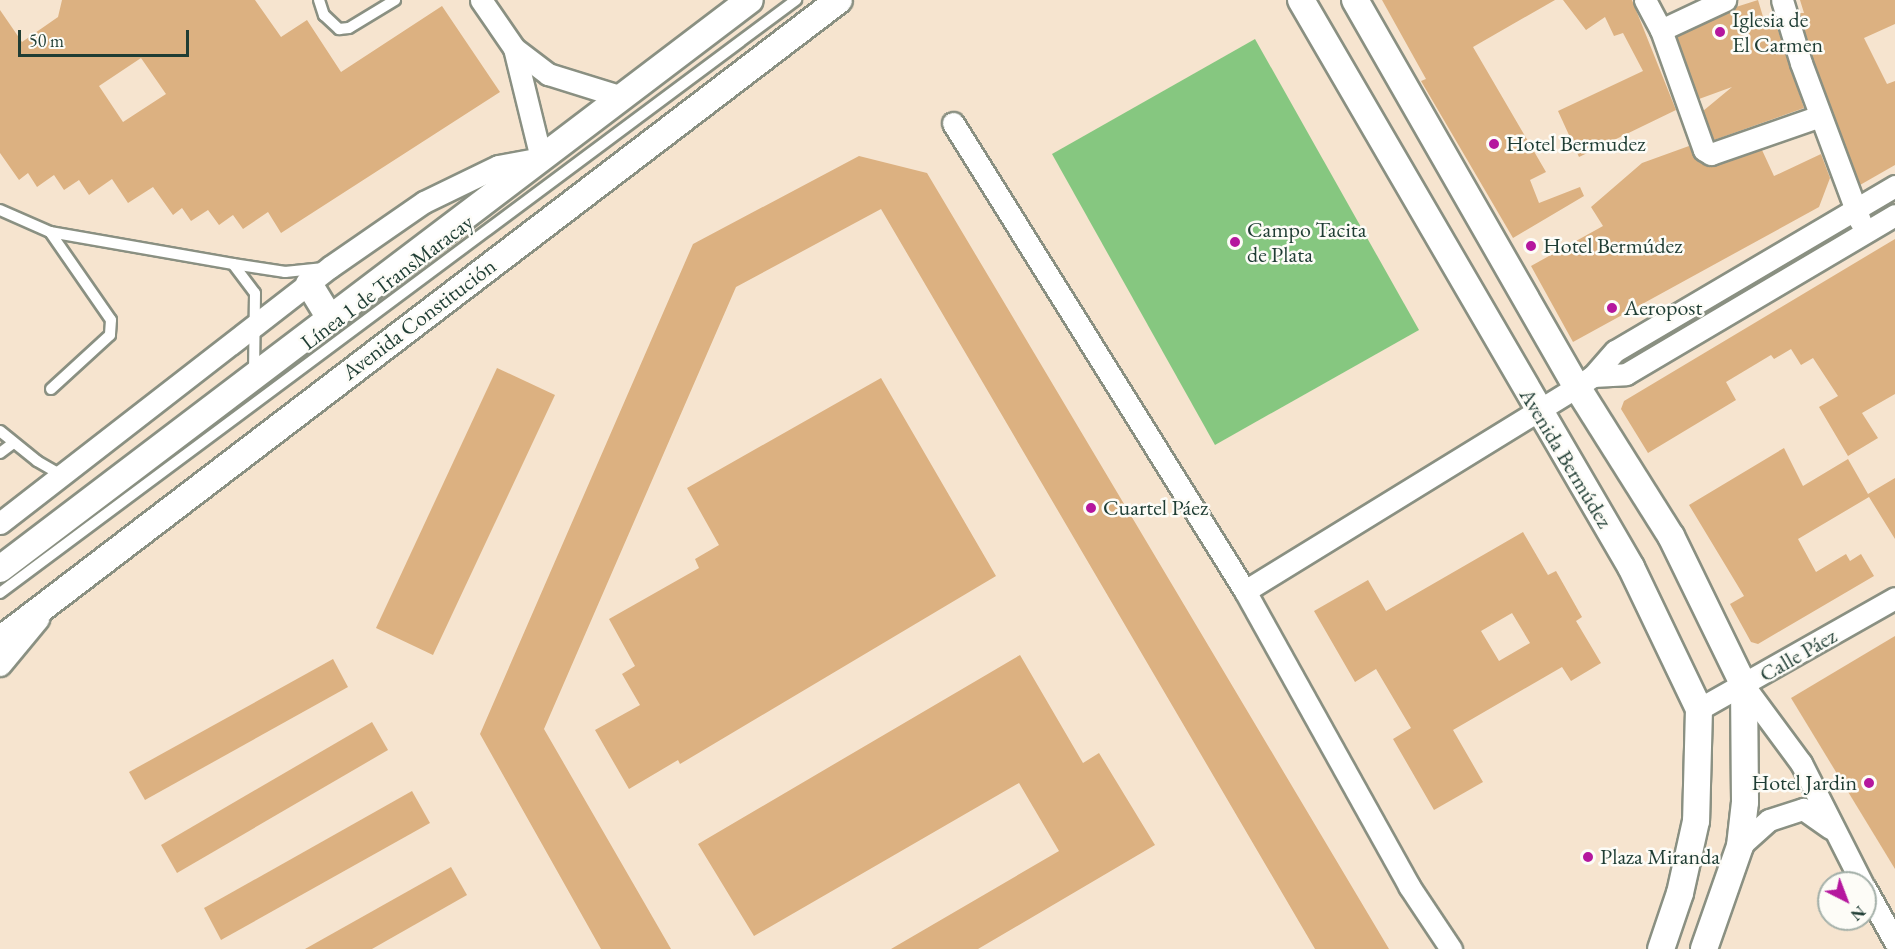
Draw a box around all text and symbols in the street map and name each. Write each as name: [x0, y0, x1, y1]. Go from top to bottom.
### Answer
place label: Iglesia de El Carmen: [1732, 6, 1823, 57]
scale bar: [21, 18, 192, 56]
marker: Iglesia de El Carmen: [1713, 25, 1727, 39]
text: 50 m: [29, 29, 64, 52]
place label: Hotel Bermudez: [1506, 131, 1645, 157]
marker: Hotel Bermudez: [1487, 137, 1501, 151]
street label: Línea 1 de TransMaracay: [296, 209, 478, 355]
place label: Campo Tacita de Plata: [1247, 216, 1366, 268]
place label: Hotel Bermúdez: [1543, 233, 1682, 259]
marker: Campo Tacita de Plata: [1228, 235, 1242, 249]
marker: Hotel Bermúdez: [1524, 239, 1538, 253]
street label: Avenida Constitución: [337, 253, 501, 385]
place label: Aeropost: [1624, 295, 1702, 321]
marker: Aeropost: [1605, 301, 1619, 315]
street label: Avenida Bermúdez: [1514, 383, 1618, 533]
place label: Cuartel Páez: [1103, 495, 1208, 521]
marker: Cuartel Páez: [1084, 501, 1098, 515]
street label: Calle Páez: [1755, 622, 1841, 688]
place label: Hotel Jardin: [1751, 770, 1857, 796]
marker: Hotel Jardin: [1862, 776, 1876, 790]
place label: Plaza Miranda: [1600, 844, 1720, 870]
marker: Plaza Miranda: [1581, 850, 1595, 864]
north arrow: [1817, 871, 1877, 931]
text: N: [1846, 901, 1870, 925]

